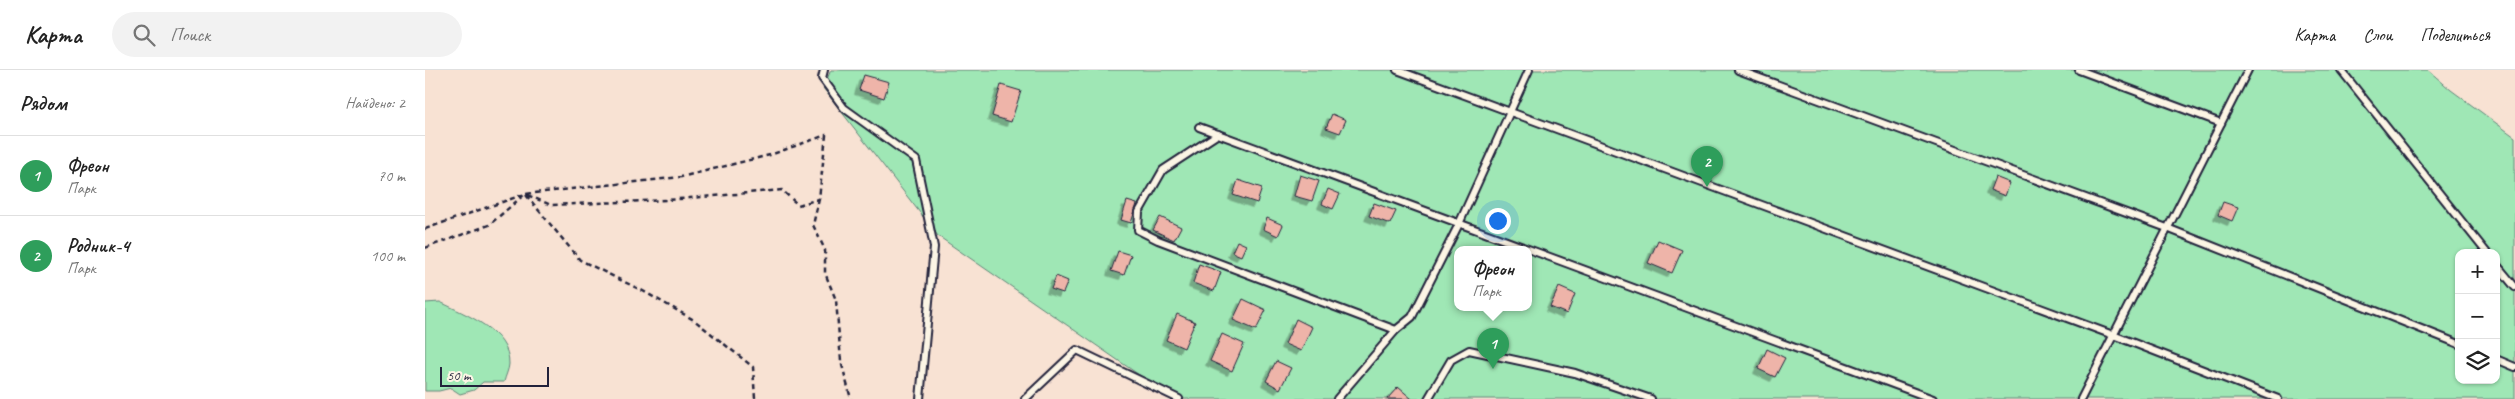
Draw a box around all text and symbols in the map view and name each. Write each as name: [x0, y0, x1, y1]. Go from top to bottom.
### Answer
search box: [112, 12, 462, 57]
text: Карта: [25, 20, 82, 50]
icon: search: [130, 21, 158, 49]
text: Поиск: [170, 23, 210, 47]
text: Карта: [2294, 24, 2335, 46]
text: Слои: [2363, 24, 2392, 46]
text: Поделиться: [2420, 24, 2490, 46]
text: Рядом: [20, 90, 67, 116]
text: Найдено: 2: [345, 93, 405, 113]
pin: 2: [1691, 146, 1723, 187]
text: Фреон: [67, 154, 109, 178]
text: 1: [32, 166, 40, 186]
text: 70 m: [378, 166, 405, 186]
text: Парк: [67, 178, 96, 198]
your location: [1485, 208, 1511, 234]
text: Родник-4: [67, 234, 130, 258]
text: 2: [32, 246, 40, 266]
text: 100 m: [371, 246, 405, 266]
popup: [1454, 246, 1532, 311]
map controls: [2455, 249, 2500, 384]
button: +: [2455, 249, 2500, 294]
text: Фреон: [1472, 257, 1514, 281]
text: Парк: [67, 258, 96, 278]
text: Парк: [1472, 281, 1501, 301]
button: −: [2455, 294, 2500, 339]
pin: 1: [1477, 328, 1509, 369]
button: layers: [2455, 339, 2500, 384]
scale bar: [440, 364, 549, 387]
text: 50 m: [447, 367, 471, 384]

